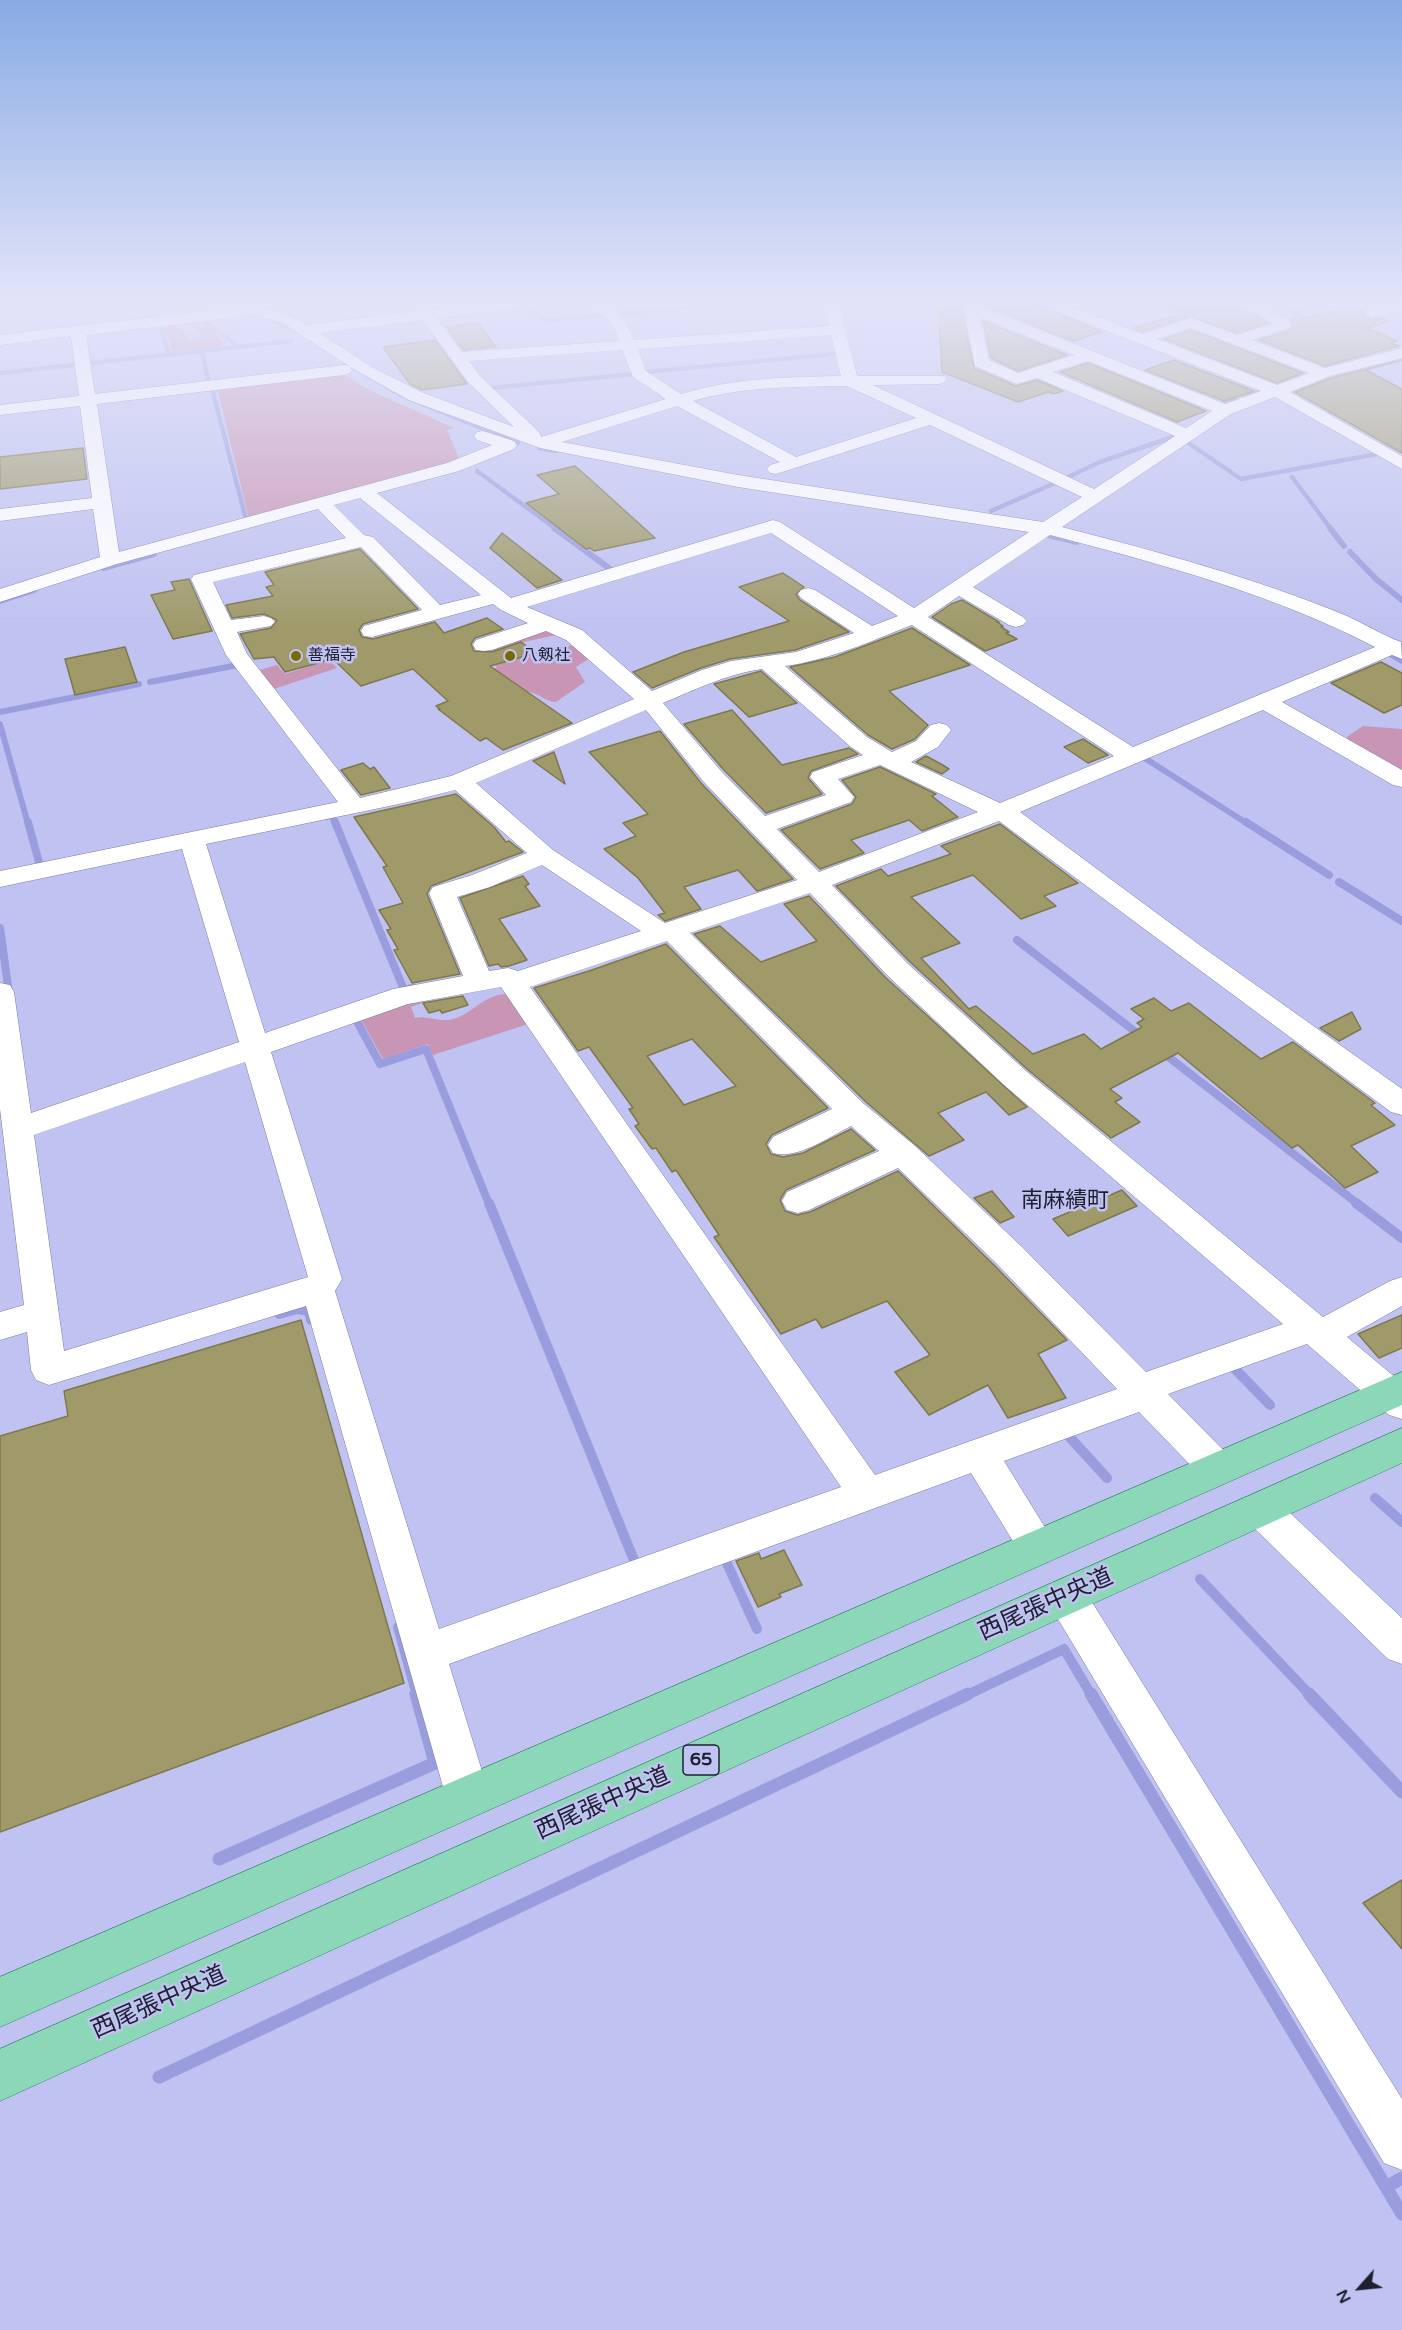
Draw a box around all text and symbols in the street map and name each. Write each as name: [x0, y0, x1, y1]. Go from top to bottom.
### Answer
place label: 善福寺: [308, 646, 356, 666]
place label: 八剱社: [522, 646, 570, 666]
marker: 善福寺: [289, 649, 303, 663]
marker: 八剱社: [503, 649, 517, 663]
district label: 南麻績町: [1021, 1188, 1109, 1214]
street label: 西尾張中央道: [974, 1563, 1118, 1647]
road number: 65: [683, 1745, 719, 1775]
street label: 西尾張中央道: [531, 1762, 675, 1846]
street label: 西尾張中央道: [87, 1961, 231, 2045]
north arrow: [1330, 2258, 1390, 2318]
text: N: [1332, 2286, 1356, 2306]

